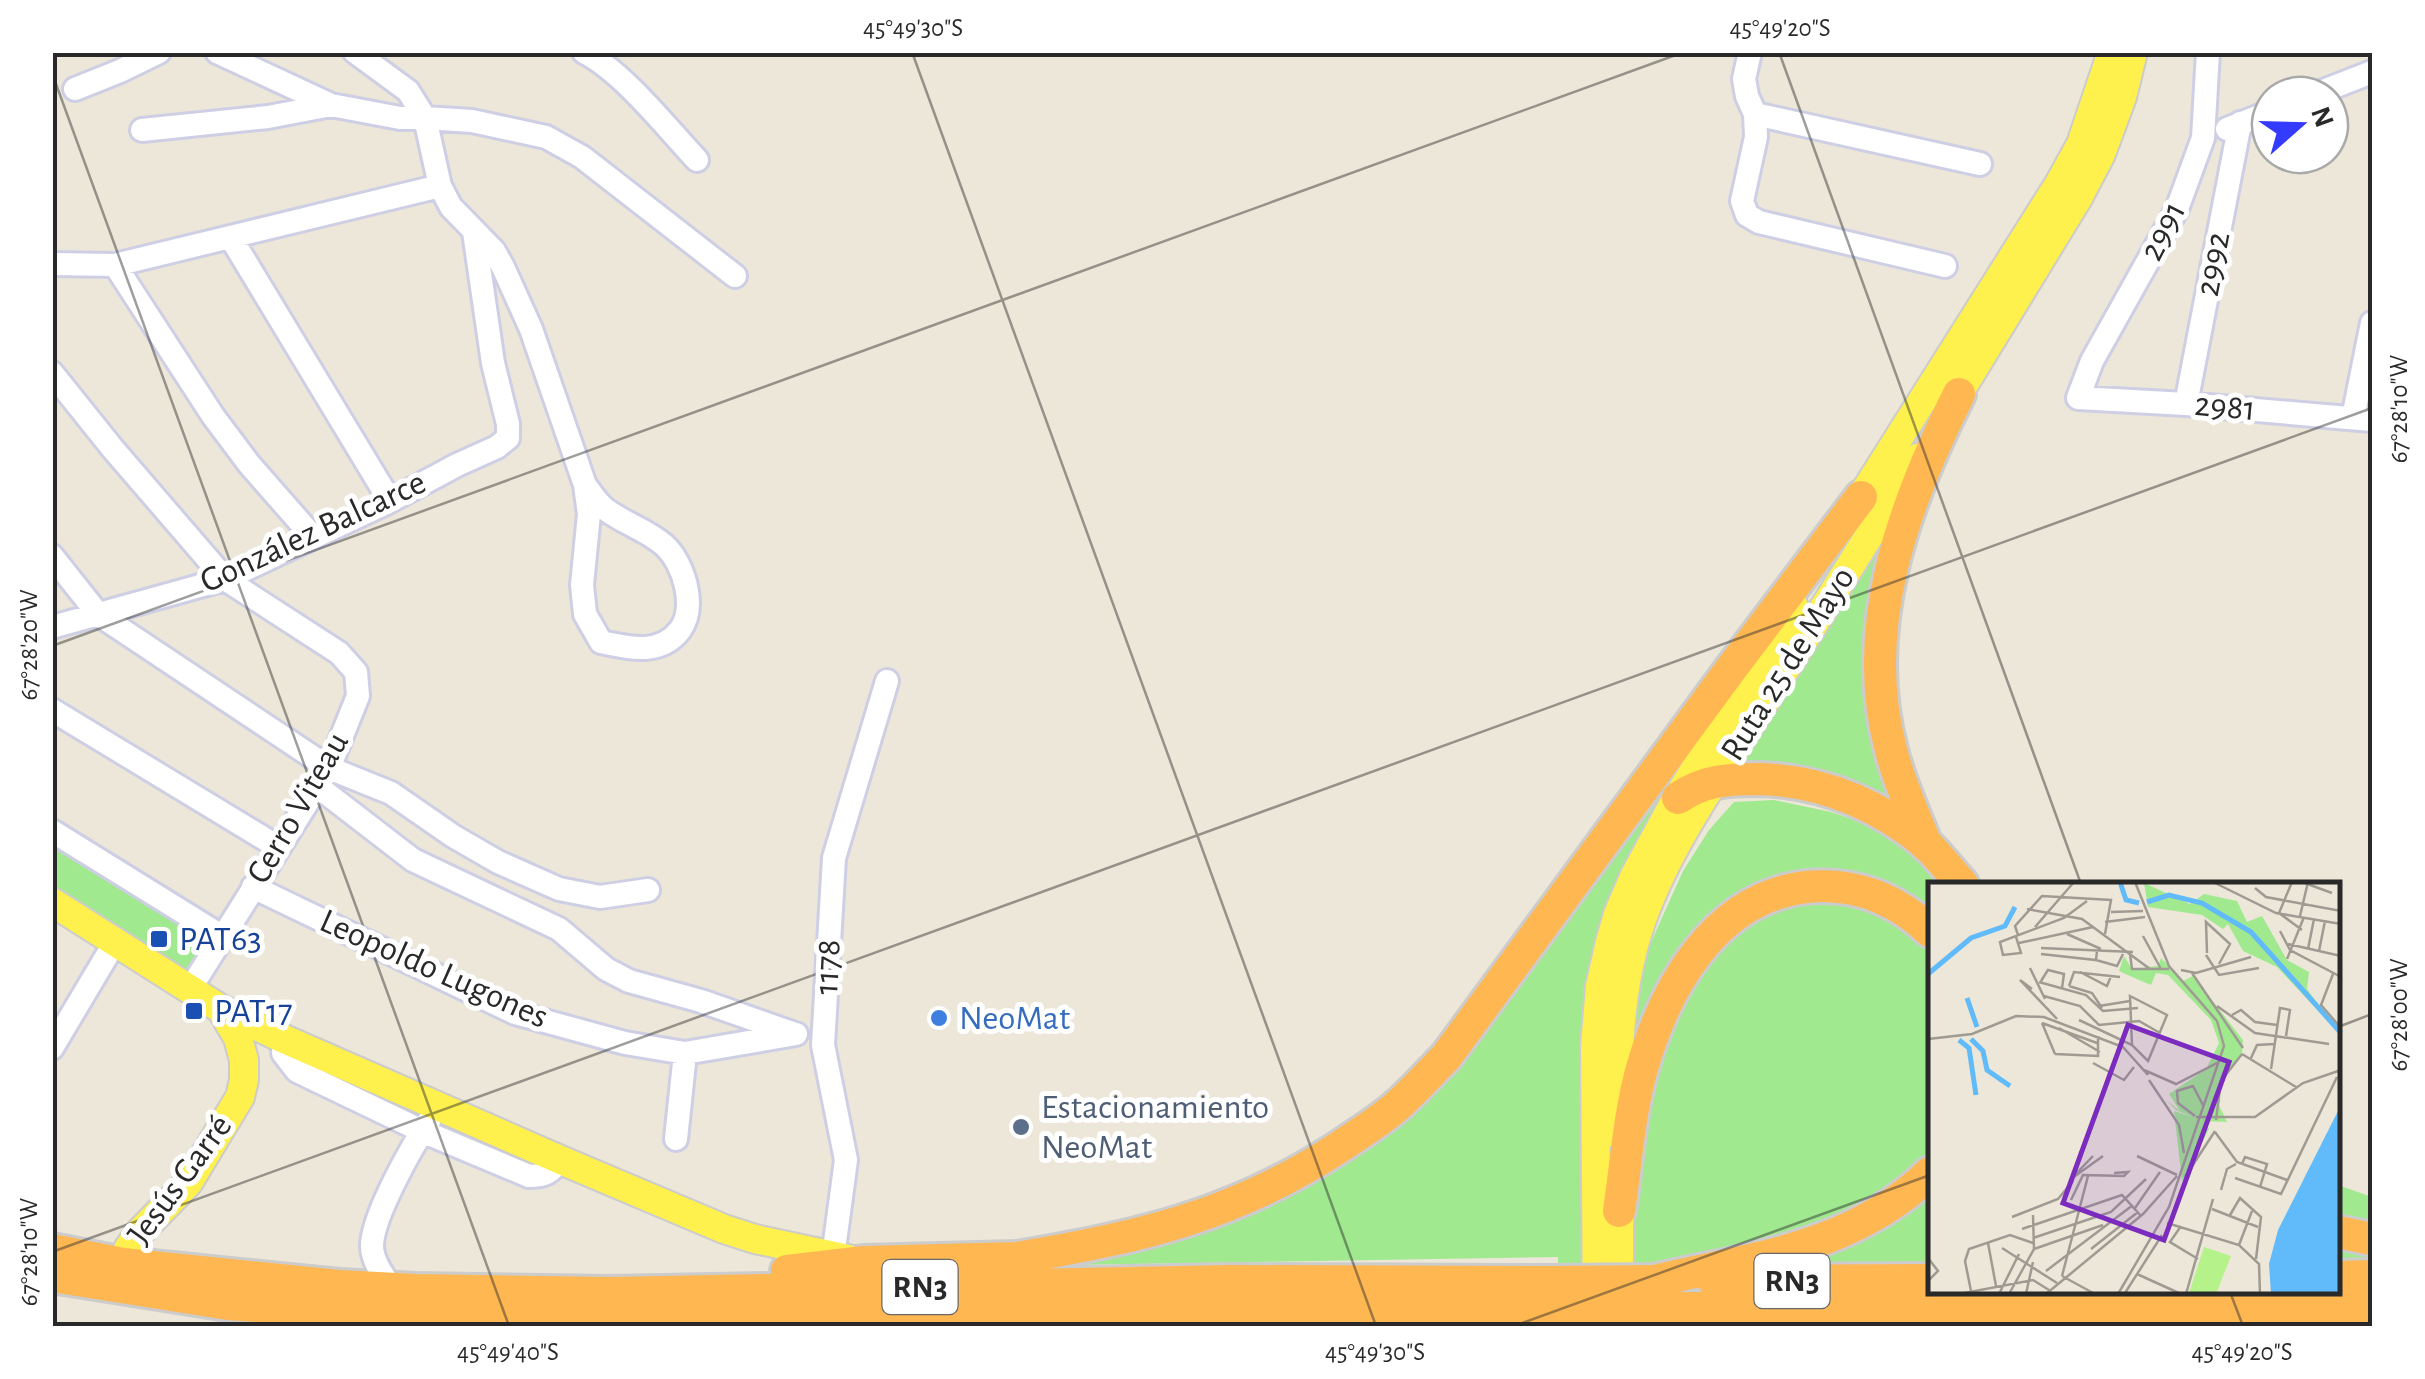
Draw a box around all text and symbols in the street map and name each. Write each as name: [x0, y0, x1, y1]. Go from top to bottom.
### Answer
text: 45°49'30"S: [863, 16, 963, 41]
text: 45°49'20"S: [1729, 16, 1831, 41]
north arrow: [2250, 75, 2350, 175]
text: N: [2305, 103, 2338, 131]
street label: 2991: [2134, 196, 2192, 266]
street label: 2992: [2190, 229, 2236, 299]
text: 67°28'10"W: [2387, 354, 2412, 463]
street label: 2981: [2193, 387, 2257, 427]
street label: González Balcarce: [195, 465, 431, 599]
street label: Ruta 25 de Mayo: [1715, 561, 1861, 767]
text: 67°28'20"W: [17, 589, 42, 701]
street label: Cerro Viteau: [241, 726, 355, 890]
inset map: [1928, 882, 2340, 1294]
street label: Leopoldo Lugones: [315, 903, 553, 1035]
place label: PAT63: [179, 922, 262, 957]
marker: PAT63: [148, 928, 170, 950]
street label: 1178: [809, 938, 847, 996]
text: 67°28'00"W: [2387, 958, 2412, 1071]
place label: PAT17: [214, 994, 293, 1029]
marker: PAT17: [183, 1000, 205, 1022]
place label: NeoMat: [959, 1001, 1070, 1036]
marker: NeoMat: [928, 1007, 950, 1029]
place label: Estacionamiento NeoMat: [1041, 1090, 1269, 1165]
street label: Jesús Garré: [121, 1109, 239, 1251]
marker: Estacionamiento NeoMat: [1010, 1116, 1032, 1138]
text: 67°28'10"W: [17, 1197, 42, 1306]
road number: RN3: [1754, 1254, 1830, 1308]
road number: RN3: [882, 1260, 958, 1314]
text: 45°49'40"S: [457, 1340, 559, 1365]
text: 45°49'30"S: [1325, 1340, 1425, 1365]
text: 45°49'20"S: [2191, 1340, 2293, 1365]

